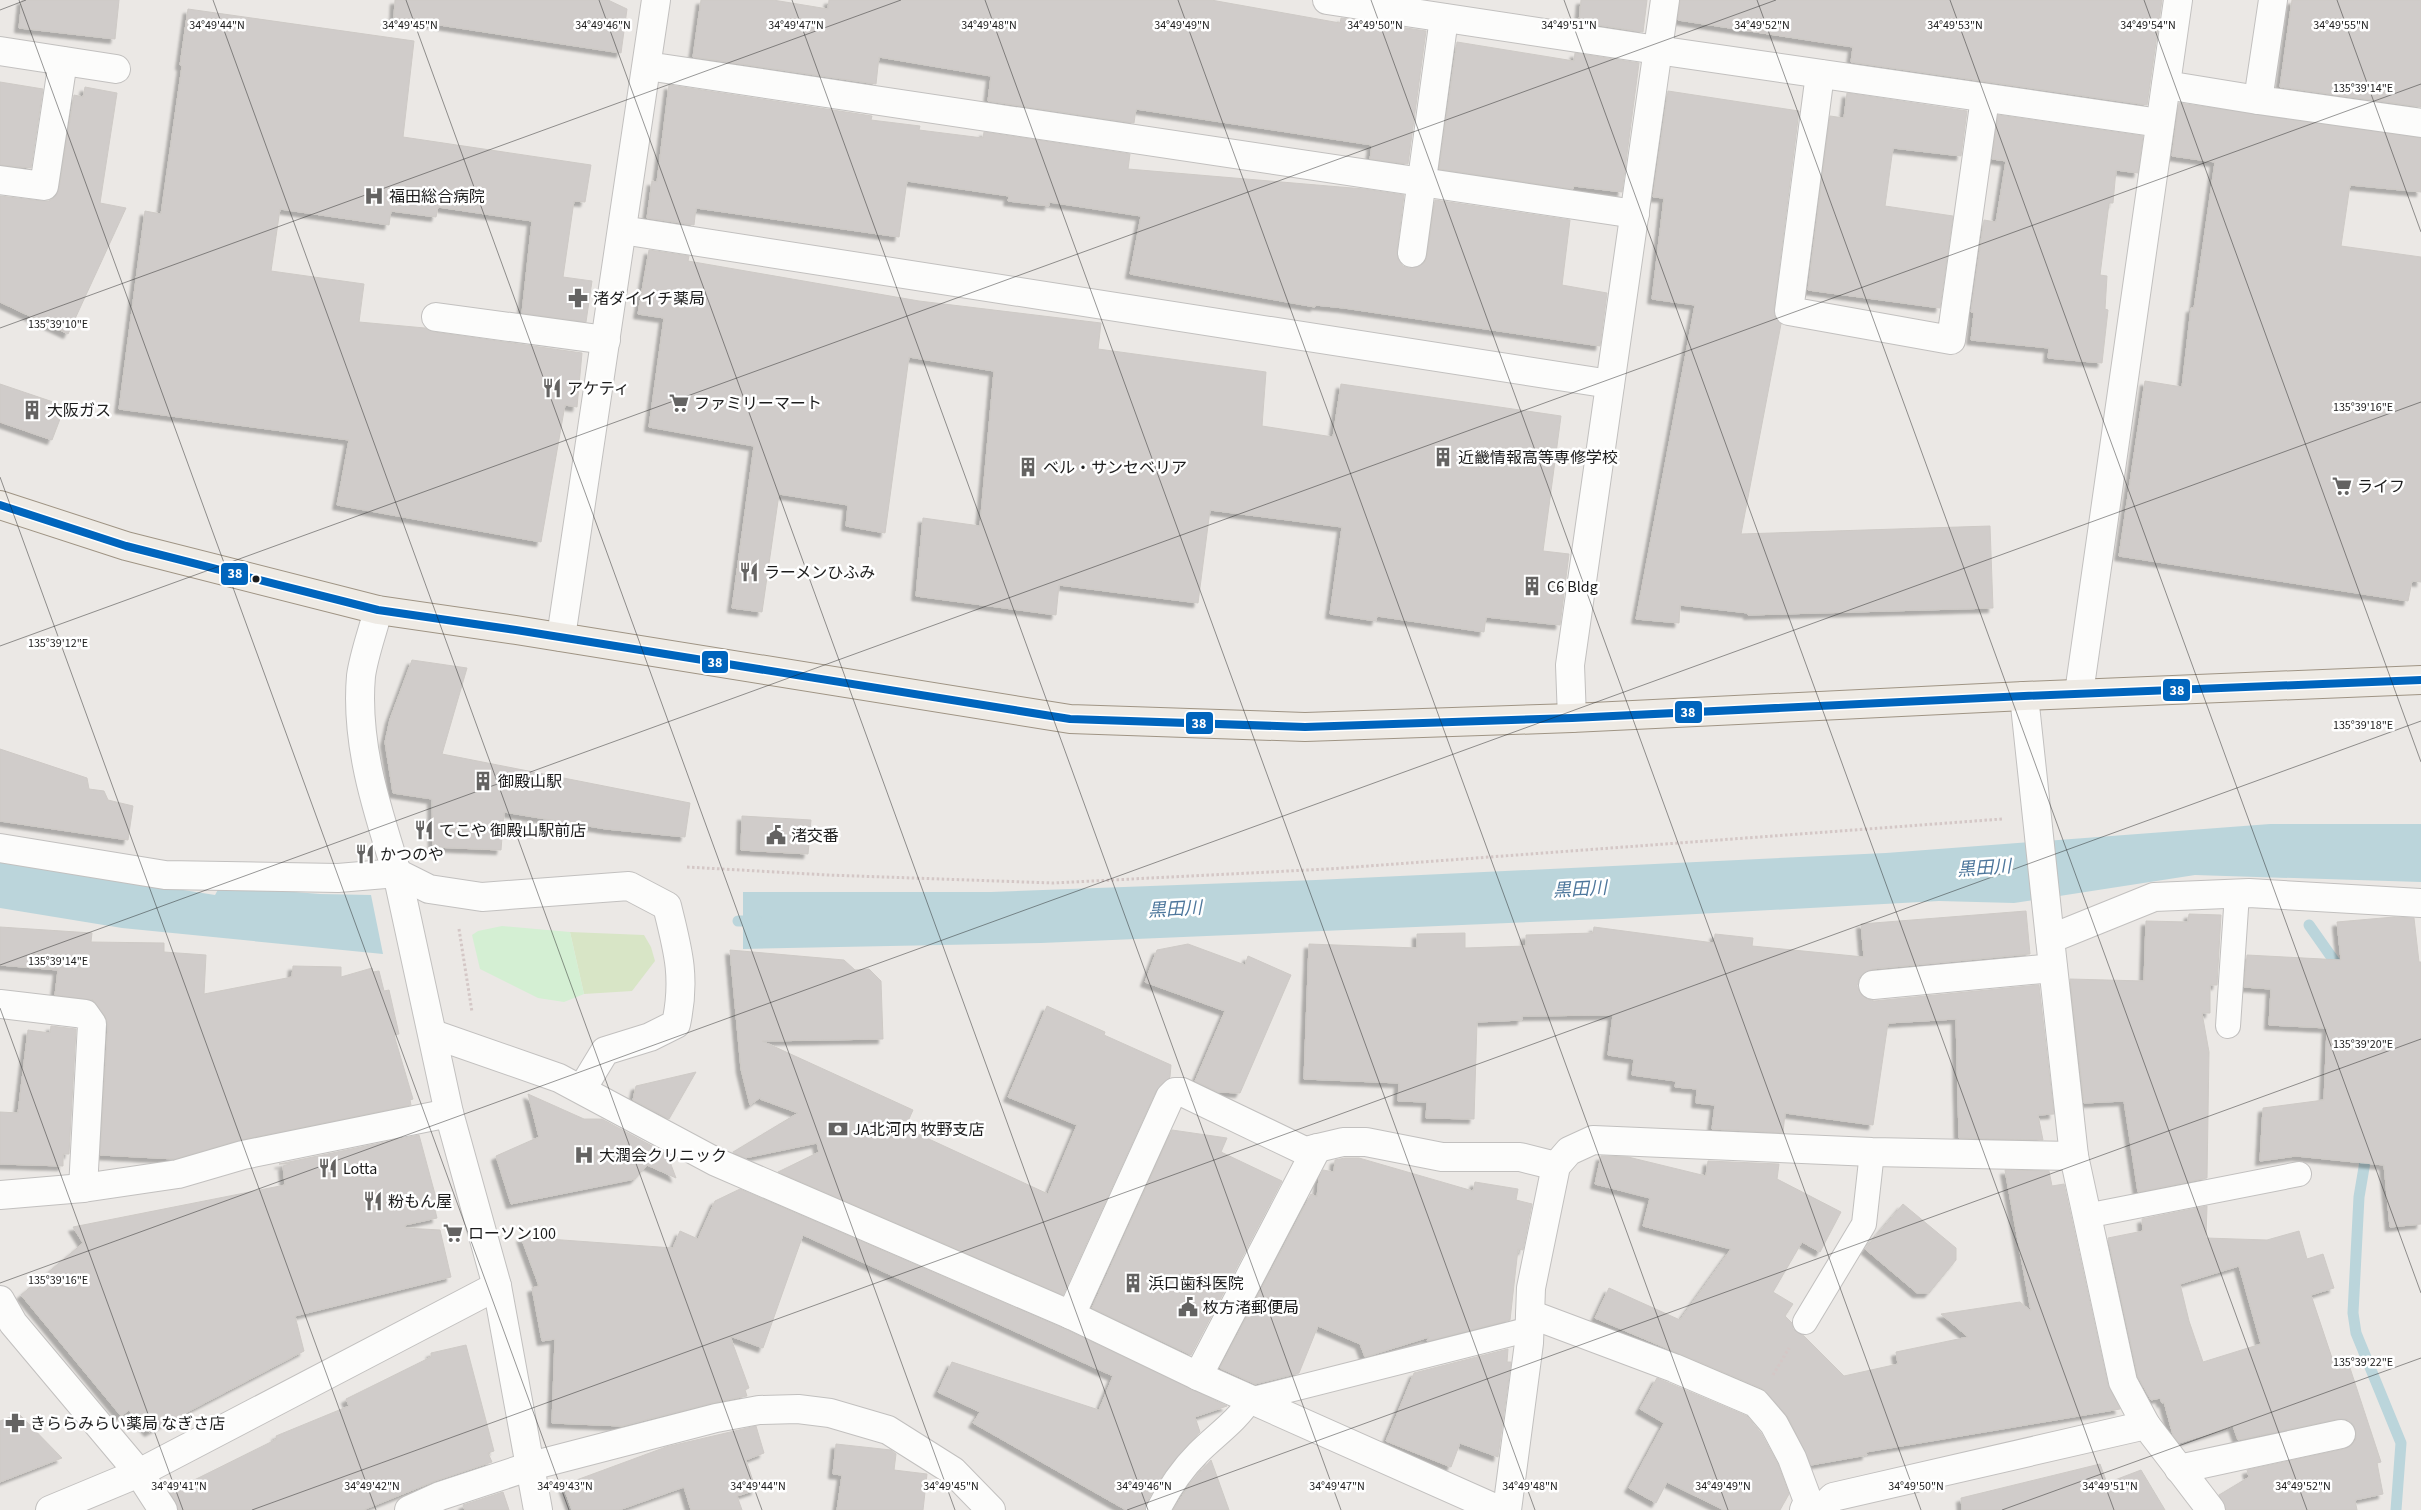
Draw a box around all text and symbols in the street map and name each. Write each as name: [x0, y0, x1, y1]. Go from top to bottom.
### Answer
text: 34°49'44"N: [189, 17, 245, 34]
text: 34°49'45"N: [382, 17, 438, 34]
text: 34°49'46"N: [575, 17, 631, 34]
text: 34°49'47"N: [768, 17, 824, 34]
text: 34°49'48"N: [961, 17, 1017, 34]
text: 34°49'49"N: [1154, 17, 1210, 34]
text: 34°49'50"N: [1347, 17, 1403, 34]
text: 34°49'51"N: [1541, 17, 1597, 34]
text: 34°49'52"N: [1734, 17, 1790, 34]
text: 34°49'53"N: [1927, 17, 1983, 34]
text: 34°49'54"N: [2120, 17, 2176, 34]
text: 34°49'55"N: [2313, 17, 2369, 34]
text: 135°39'14"E: [2333, 80, 2393, 97]
hospital icon: 福田総合病院: [363, 185, 385, 207]
place label: 福田総合病院: [389, 186, 485, 208]
pharmacy icon: 渚ダイイチ薬局: [567, 287, 589, 309]
place label: 渚ダイイチ薬局: [593, 288, 705, 310]
text: 135°39'10"E: [28, 316, 88, 333]
restaurant icon: アケティ: [541, 377, 563, 399]
place label: アケティ: [567, 378, 630, 400]
supermarket icon: ファミリーマート: [668, 392, 690, 414]
place label: ファミリーマート: [694, 393, 822, 415]
building icon: 大阪ガス: [21, 399, 43, 421]
text: 135°39'16"E: [2333, 399, 2393, 416]
place label: 大阪ガス: [47, 400, 111, 422]
building icon: 近畿情報高等専修学校: [1432, 446, 1454, 468]
place label: 近畿情報高等専修学校: [1458, 447, 1618, 469]
building icon: ベル・サンセベリア: [1017, 456, 1039, 478]
place label: ベル・サンセベリア: [1043, 457, 1187, 479]
supermarket icon: ライフ: [2331, 475, 2353, 497]
place label: ライフ: [2357, 476, 2405, 498]
restaurant icon: ラーメンひふみ: [738, 561, 760, 583]
line badge: 38: [220, 562, 249, 586]
place label: ラーメンひふみ: [764, 562, 875, 584]
text: 38: [228, 564, 242, 584]
unlabelled marker: [251, 574, 261, 584]
building icon: C6 Bldg: [1521, 575, 1543, 597]
place label: C6 Bldg: [1547, 576, 1598, 598]
text: 135°39'12"E: [28, 635, 88, 652]
line badge: 38: [701, 650, 729, 674]
text: 38: [708, 653, 722, 673]
line badge: 38: [2162, 678, 2191, 702]
text: 38: [2170, 681, 2184, 701]
line badge: 38: [1674, 700, 1703, 724]
text: 38: [1681, 703, 1695, 723]
line badge: 38: [1185, 711, 1214, 735]
text: 38: [1192, 714, 1206, 734]
text: 135°39'18"E: [2333, 717, 2393, 734]
building icon: 御殿山駅: [472, 770, 494, 792]
place label: 御殿山駅: [498, 771, 562, 793]
restaurant icon: てこや 御殿山駅前店: [413, 819, 435, 841]
place label: てこや 御殿山駅前店: [439, 820, 586, 842]
public building icon: 渚交番: [765, 824, 787, 846]
place label: 渚交番: [791, 825, 839, 847]
restaurant icon: かつのや: [354, 843, 376, 865]
place label: かつのや: [380, 844, 444, 866]
water label: 黒田川: [1956, 854, 2014, 883]
water label: 黒田川: [1552, 875, 1610, 903]
water label: 黒田川: [1147, 895, 1205, 923]
text: 135°39'14"E: [28, 953, 88, 970]
text: 135°39'20"E: [2333, 1036, 2393, 1053]
bank icon: JA北河内 牧野支店: [827, 1118, 849, 1140]
place label: JA北河内 牧野支店: [853, 1119, 985, 1141]
hospital icon: 大潤会クリニック: [573, 1144, 595, 1166]
place label: 大潤会クリニック: [599, 1145, 727, 1167]
restaurant icon: Lotta: [317, 1157, 339, 1179]
place label: Lotta: [343, 1158, 377, 1180]
restaurant icon: 粉もん屋: [362, 1190, 384, 1212]
place label: 粉もん屋: [388, 1191, 452, 1213]
supermarket icon: ローソン100: [442, 1222, 464, 1244]
place label: ローソン100: [468, 1223, 556, 1245]
text: 135°39'16"E: [28, 1272, 88, 1289]
building icon: 浜口歯科医院: [1122, 1272, 1144, 1294]
place label: 浜口歯科医院: [1148, 1273, 1244, 1295]
public building icon: 枚方渚郵便局: [1177, 1296, 1199, 1318]
place label: 枚方渚郵便局: [1203, 1297, 1299, 1319]
text: 135°39'22"E: [2333, 1354, 2393, 1371]
pharmacy icon: きららみらい薬局 なぎさ店: [4, 1412, 26, 1434]
place label: きららみらい薬局 なぎさ店: [30, 1413, 225, 1435]
text: 34°49'41"N: [151, 1478, 207, 1495]
text: 34°49'42"N: [344, 1478, 400, 1495]
text: 34°49'43"N: [537, 1478, 593, 1495]
text: 34°49'44"N: [730, 1478, 786, 1495]
text: 34°49'45"N: [923, 1478, 979, 1495]
text: 34°49'46"N: [1116, 1478, 1172, 1495]
text: 34°49'47"N: [1309, 1478, 1365, 1495]
text: 34°49'48"N: [1502, 1478, 1558, 1495]
text: 34°49'49"N: [1695, 1478, 1751, 1495]
text: 34°49'50"N: [1888, 1478, 1944, 1495]
text: 34°49'51"N: [2082, 1478, 2138, 1495]
text: 34°49'52"N: [2275, 1478, 2331, 1495]

